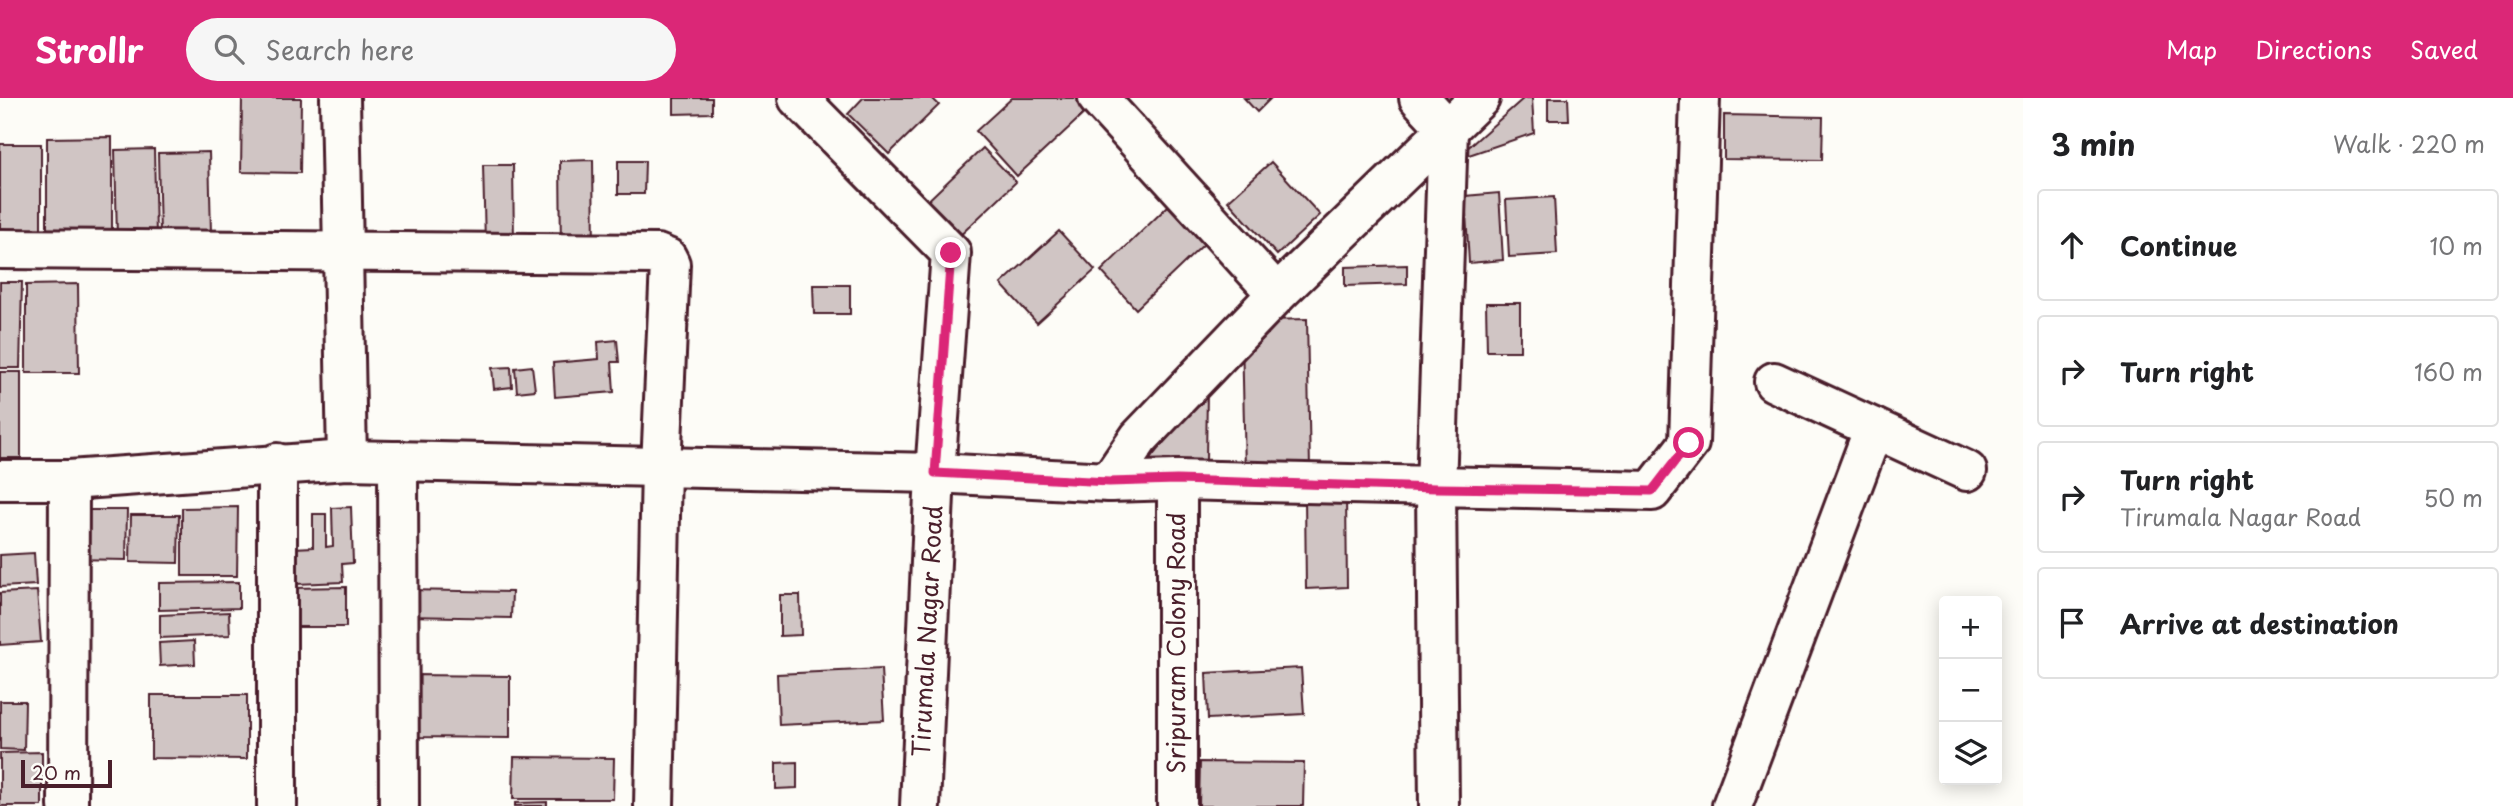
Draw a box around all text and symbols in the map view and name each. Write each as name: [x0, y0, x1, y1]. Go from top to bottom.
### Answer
search box: [186, 18, 676, 81]
text: Strollr: [35, 24, 144, 74]
icon: search: [210, 30, 248, 68]
text: Search here: [266, 30, 414, 69]
text: Map: [2166, 31, 2217, 67]
text: Directions: [2255, 31, 2372, 67]
text: Saved: [2410, 31, 2478, 67]
text: 3 min: [2051, 121, 2136, 166]
text: Walk · 220 m: [2333, 126, 2485, 161]
icon: ahead: [2053, 226, 2091, 264]
text: Continue: [2120, 226, 2237, 265]
text: 10 m: [2429, 228, 2483, 263]
route end: [935, 237, 966, 268]
icon: right: [2053, 352, 2091, 390]
text: Turn right: [2120, 352, 2254, 391]
text: 160 m: [2414, 354, 2483, 389]
route start: [1673, 427, 1704, 458]
text: Turn right: [2120, 460, 2254, 499]
icon: right: [2053, 478, 2091, 516]
text: 50 m: [2423, 480, 2483, 515]
text: Tirumala Nagar Road: [2120, 499, 2361, 534]
street label: Tirumala Nagar Road: [901, 504, 951, 758]
street label: Sripuram Colony Road: [1157, 512, 1193, 774]
map controls: [1939, 596, 2002, 785]
button: +: [1939, 596, 2002, 659]
icon: arrive: [2053, 604, 2091, 642]
text: Arrive at destination: [2120, 604, 2399, 643]
button: −: [1939, 659, 2002, 722]
button: layers: [1939, 722, 2002, 785]
scale bar: [21, 757, 112, 789]
text: 20 m: [32, 758, 81, 786]

